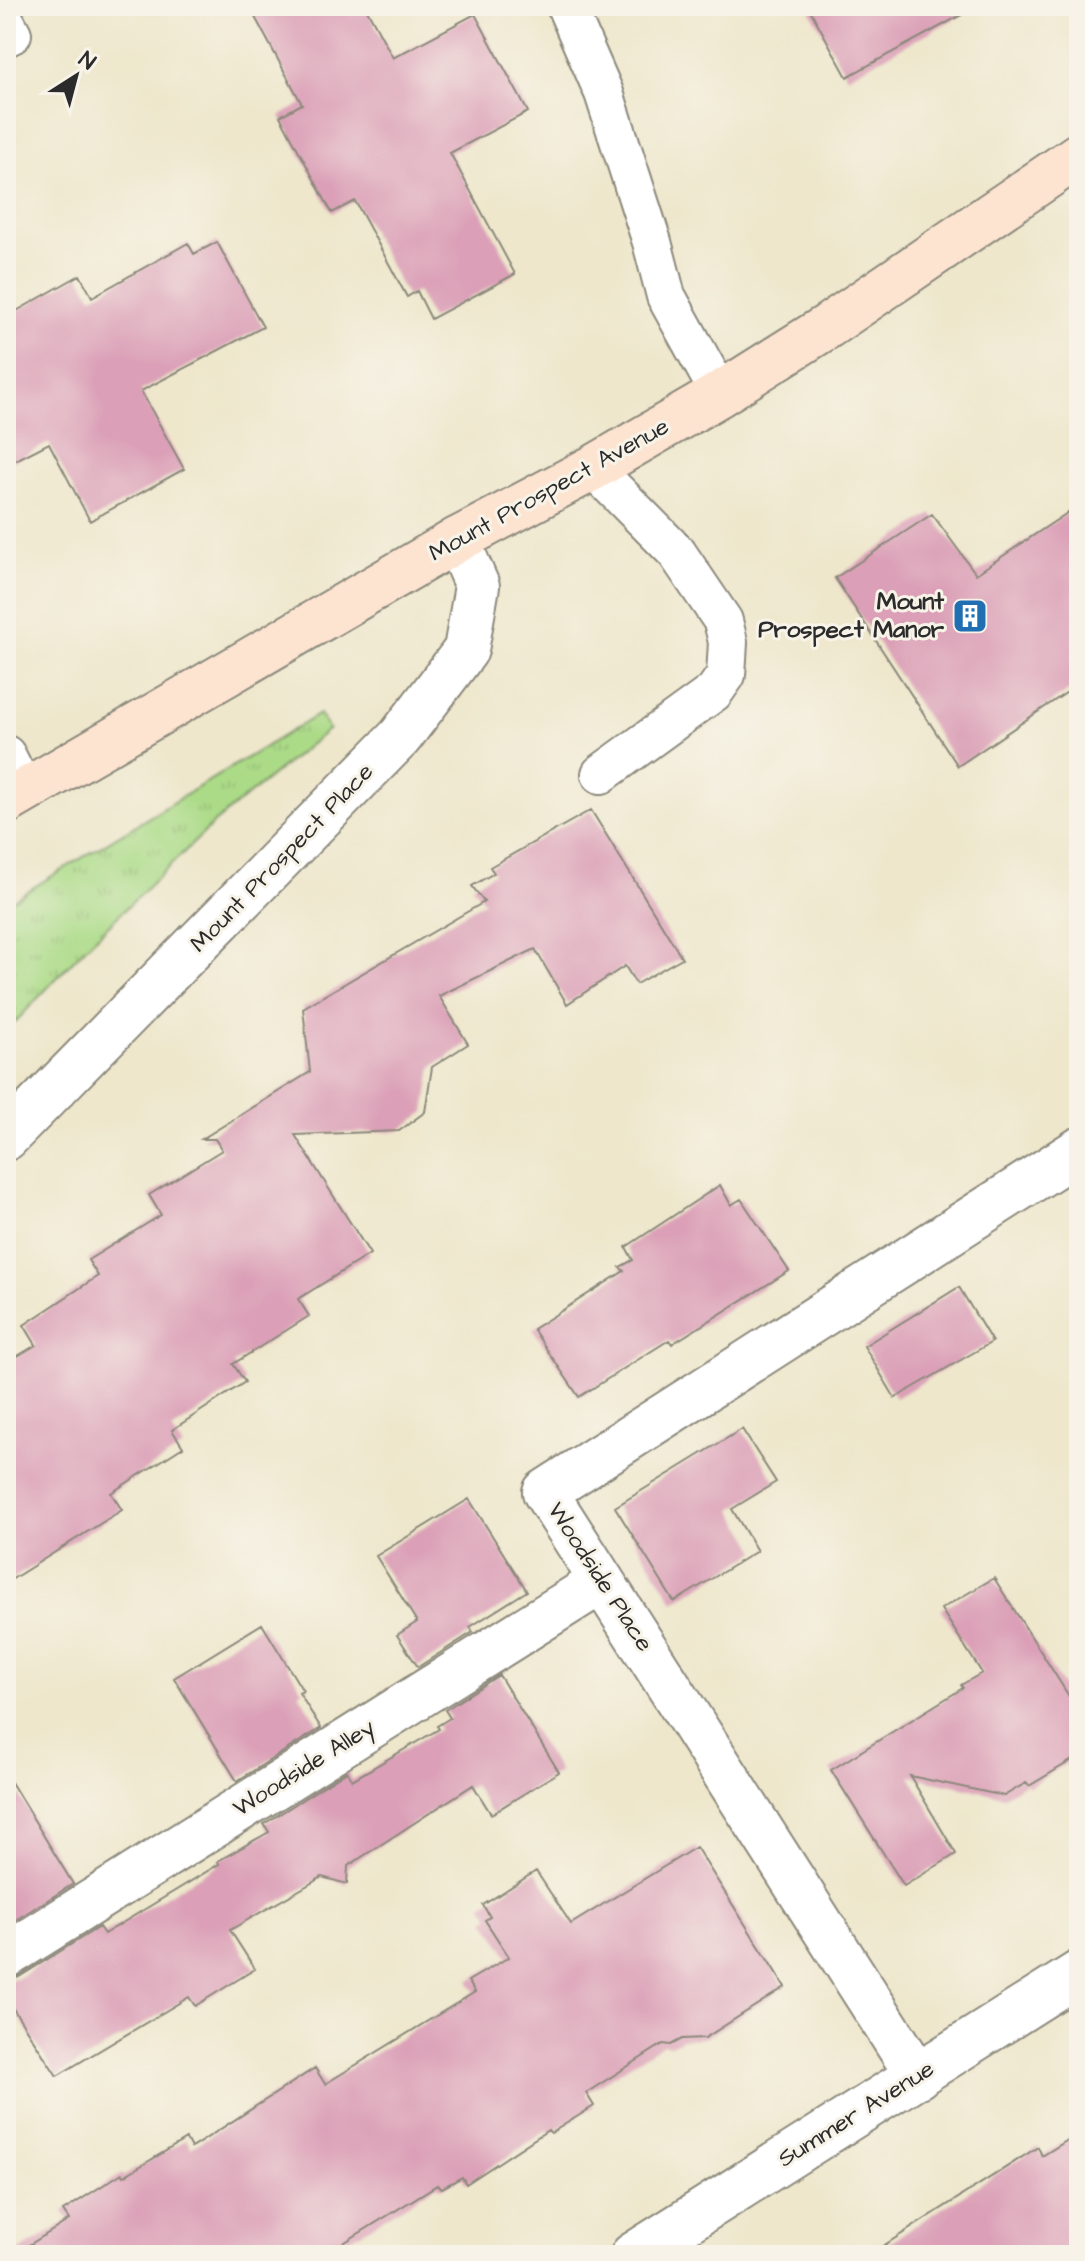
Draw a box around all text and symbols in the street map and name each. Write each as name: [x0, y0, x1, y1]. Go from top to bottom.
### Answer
north arrow: [36, 36, 116, 116]
text: N: [72, 44, 102, 78]
street label: Mount Prospect Avenue: [423, 410, 675, 570]
place label: Mount Prospect Manor: [758, 585, 945, 647]
building icon: Mount Prospect Manor: [951, 597, 989, 635]
street label: Mount Prospect Place: [183, 756, 382, 960]
street label: Woodside Place: [539, 1496, 661, 1658]
street label: Woodside Alley: [226, 1711, 382, 1826]
street label: Summer Avenue: [771, 2052, 941, 2176]

